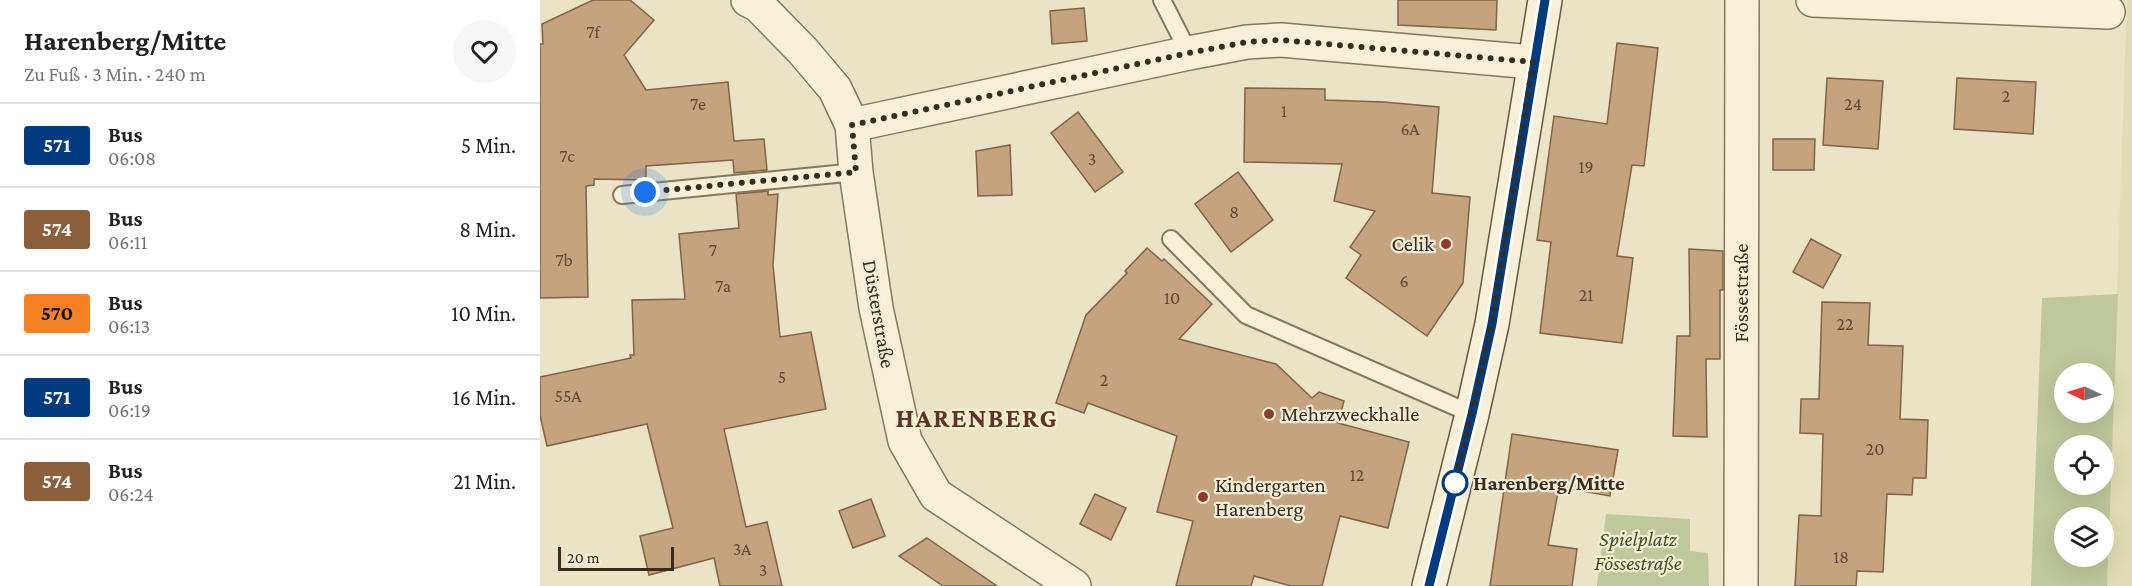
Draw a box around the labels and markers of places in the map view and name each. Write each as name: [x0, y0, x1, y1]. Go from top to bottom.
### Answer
place label: Celik: [1391, 232, 1434, 256]
marker: Celik: [1439, 237, 1453, 251]
place label: Mehrzweckhalle: [1281, 402, 1420, 426]
marker: Mehrzweckhalle: [1262, 407, 1276, 421]
marker: Harenberg/Mitte: [1442, 470, 1468, 496]
place label: Harenberg/Mitte: [1473, 471, 1625, 495]
place label: Kindergarten Harenberg: [1215, 473, 1326, 521]
marker: Kindergarten Harenberg: [1196, 490, 1210, 504]

